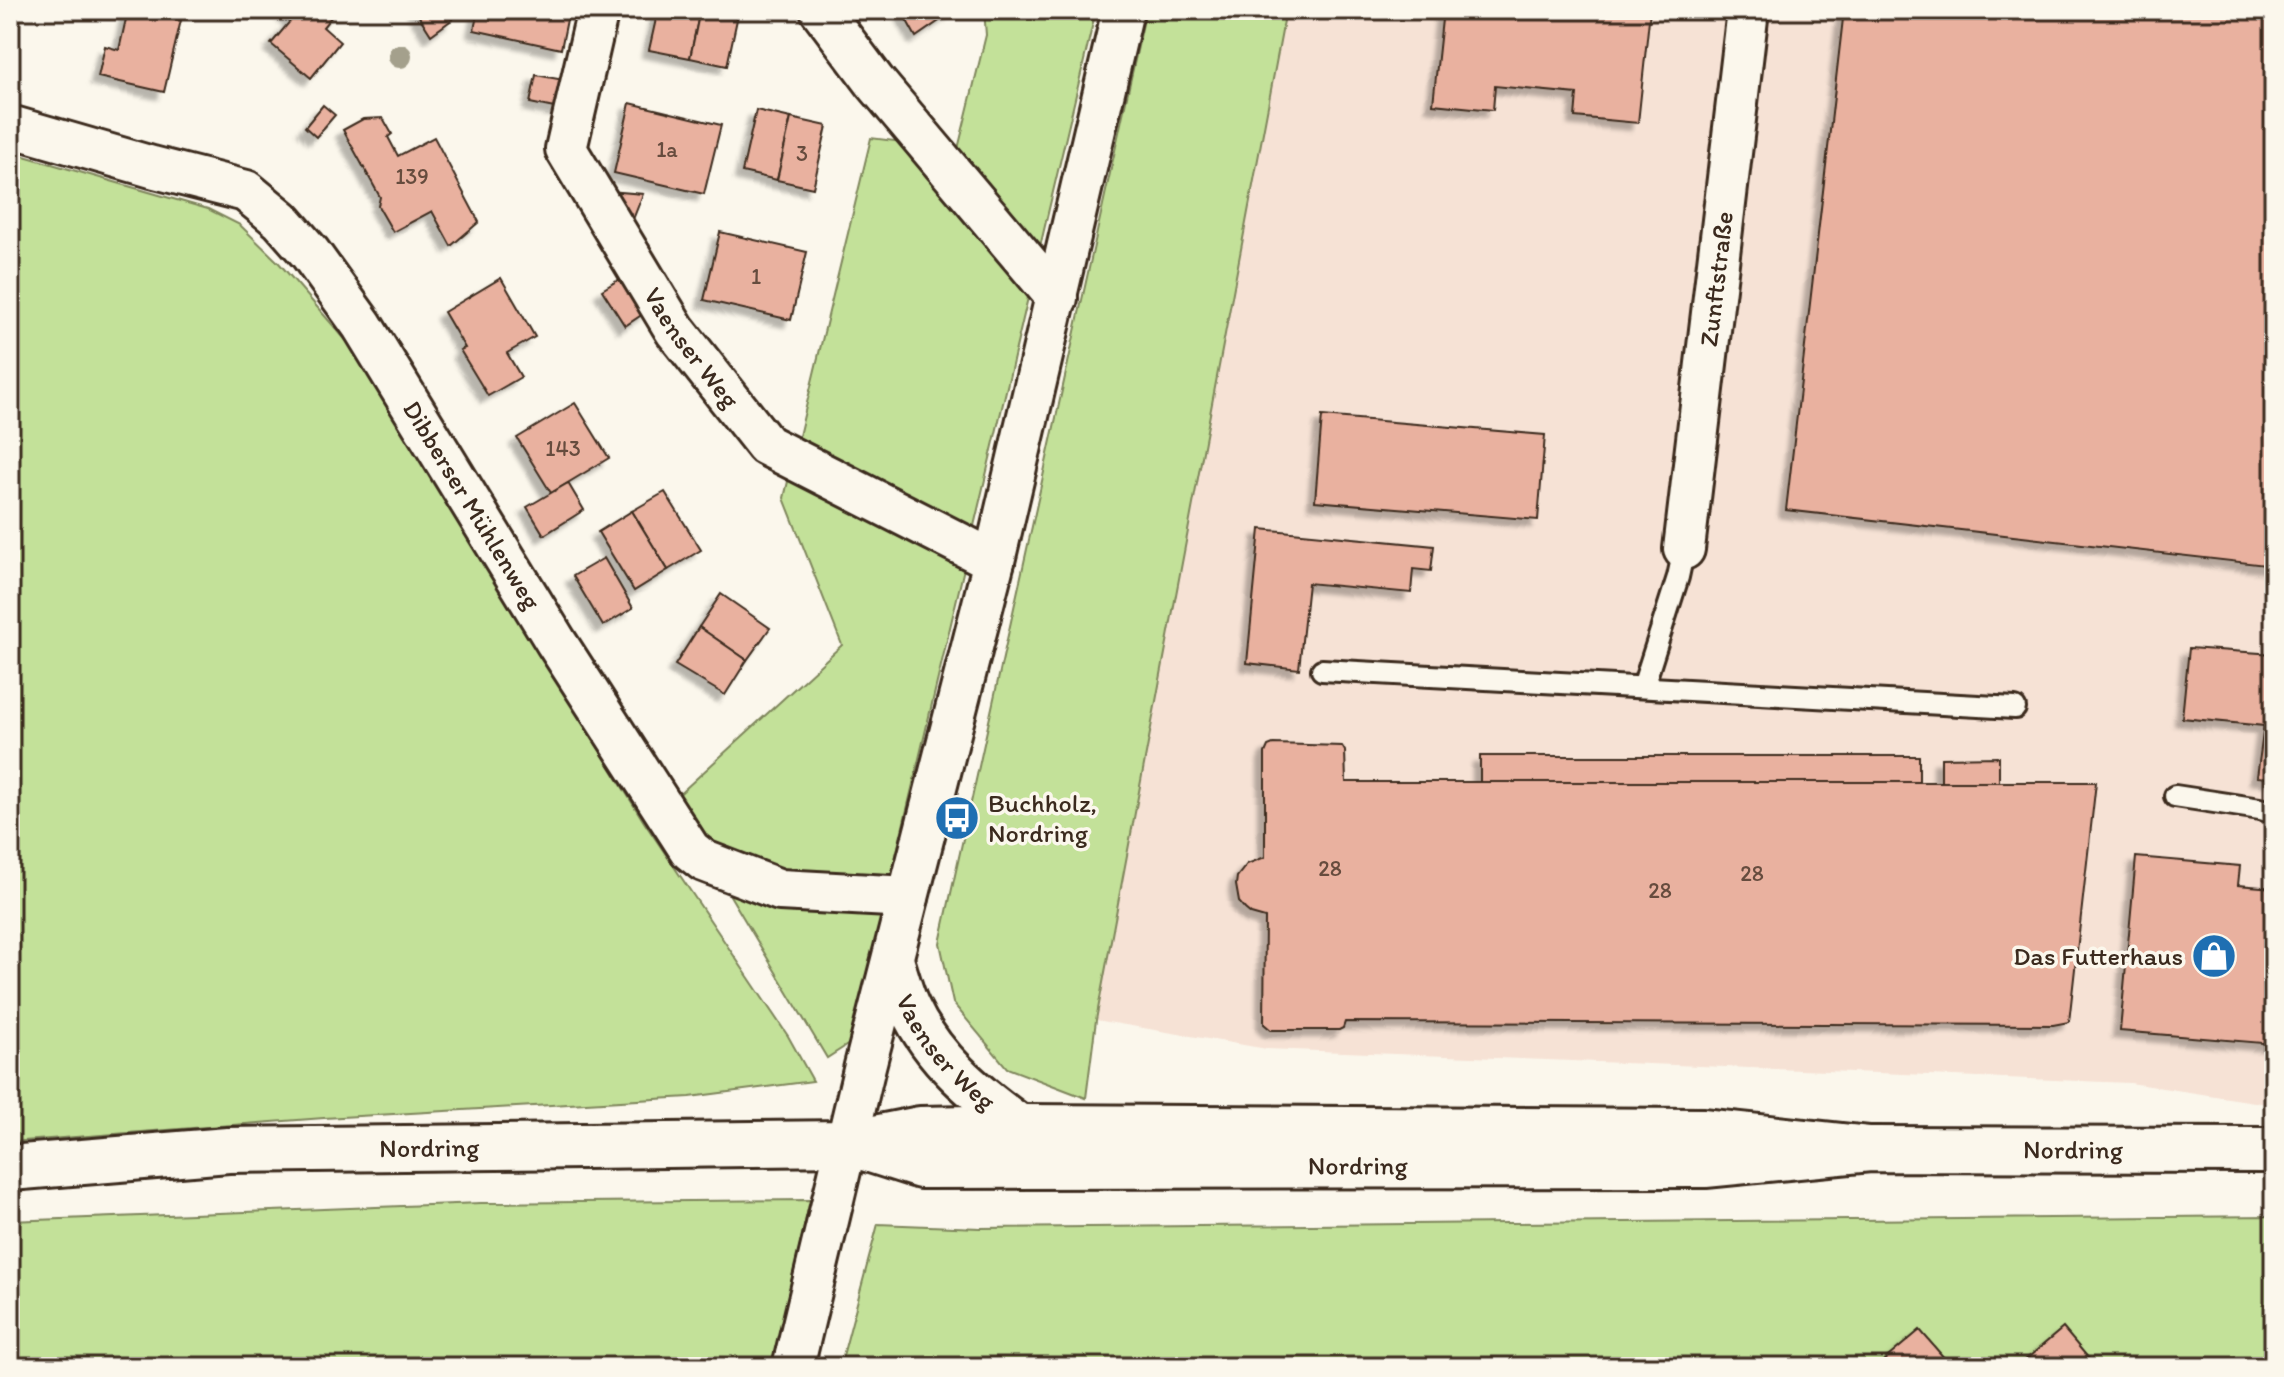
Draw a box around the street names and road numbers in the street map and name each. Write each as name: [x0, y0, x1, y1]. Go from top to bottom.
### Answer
street label: Zunftstraße: [1692, 209, 1740, 348]
street label: Vaenser Weg: [637, 281, 747, 415]
street label: Dibberser Mühlenweg: [396, 395, 549, 616]
street label: Vaenser Weg: [889, 989, 1003, 1118]
street label: Nordring: [379, 1131, 480, 1164]
street label: Nordring: [2023, 1133, 2124, 1166]
street label: Nordring: [1308, 1149, 1409, 1182]

